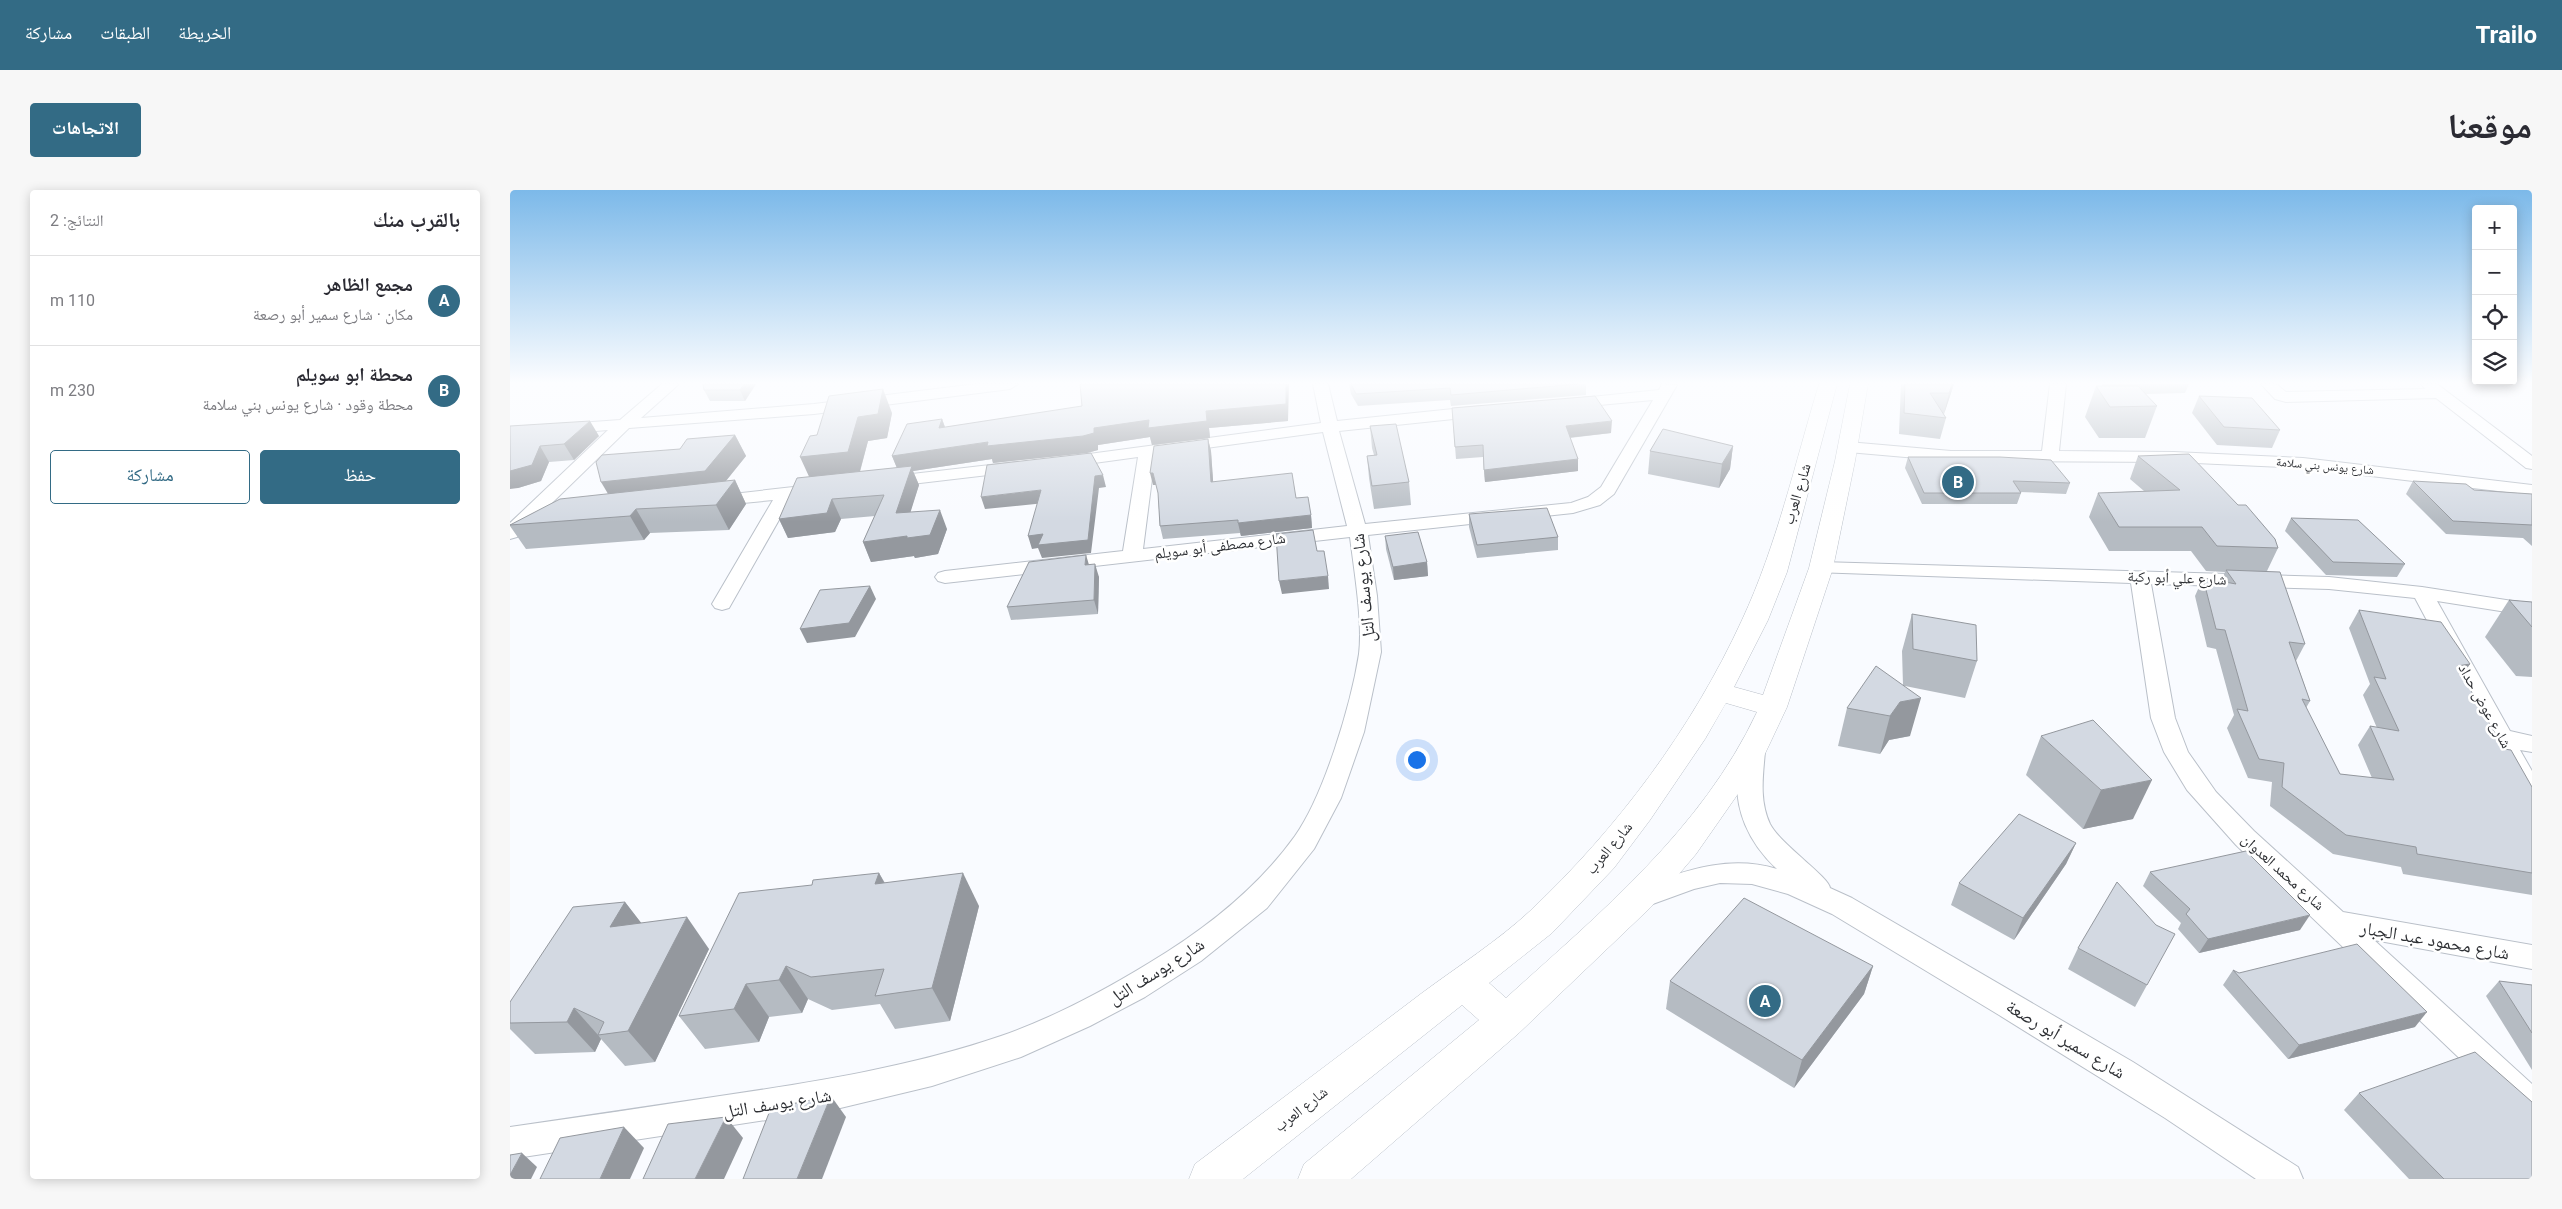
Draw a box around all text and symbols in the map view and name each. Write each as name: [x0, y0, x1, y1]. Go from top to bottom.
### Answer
text: Trailo: [2475, 21, 2537, 49]
text: مشاركة: [25, 22, 72, 43]
text: الطبقات: [100, 22, 150, 43]
text: الخريطة: [178, 22, 231, 43]
button: الاتجاهات: [30, 103, 141, 157]
text: موقعنا: [2447, 106, 2532, 147]
map controls: [2472, 205, 2517, 385]
button: +: [2472, 205, 2517, 250]
text: بالقرب منك: [373, 208, 460, 232]
text: النتائج: 2: [50, 211, 104, 230]
button: −: [2472, 250, 2517, 295]
text: مجمع الظاهر: [324, 273, 413, 296]
text: 110 m: [50, 291, 95, 310]
text: A: [439, 291, 449, 310]
button: locate: [2472, 295, 2517, 340]
text: مكان · شارع سمير أبو رصعة: [253, 305, 413, 324]
button: layers: [2472, 340, 2517, 385]
text: محطة ابو سويلم: [296, 363, 413, 386]
text: 230 m: [50, 381, 95, 400]
text: B: [439, 381, 449, 400]
text: محطة وقود · شارع يونس بني سلامة: [202, 395, 413, 414]
button: مشاركة: [50, 450, 250, 504]
button: حفظ: [260, 450, 460, 504]
street label: شارع يونس بني سلامة: [2275, 455, 2375, 480]
street label: شارع العرب: [1779, 461, 1816, 527]
pin: B: [1942, 463, 1974, 501]
street label: شارع مصطفى أبو سويلم: [1153, 529, 1287, 564]
street label: شارع يوسف التل: [1347, 532, 1380, 644]
street label: شارع علي أبو ركبة: [2127, 567, 2227, 592]
street label: شارع عوض حداد: [2454, 661, 2516, 752]
your location: [1404, 747, 1430, 773]
street label: شارع العرب: [1582, 818, 1637, 878]
street label: شارع محمد العدوان: [2237, 830, 2328, 915]
street label: شارع محمود عبد الجبار: [2358, 916, 2511, 964]
street label: شارع يوسف التل: [1104, 933, 1209, 1010]
pin: A: [1749, 982, 1781, 1020]
street label: شارع سمير أبو رصعة: [2002, 995, 2129, 1084]
street label: شارع العرب: [1271, 1082, 1332, 1136]
street label: شارع يوسف التل: [721, 1084, 833, 1123]

